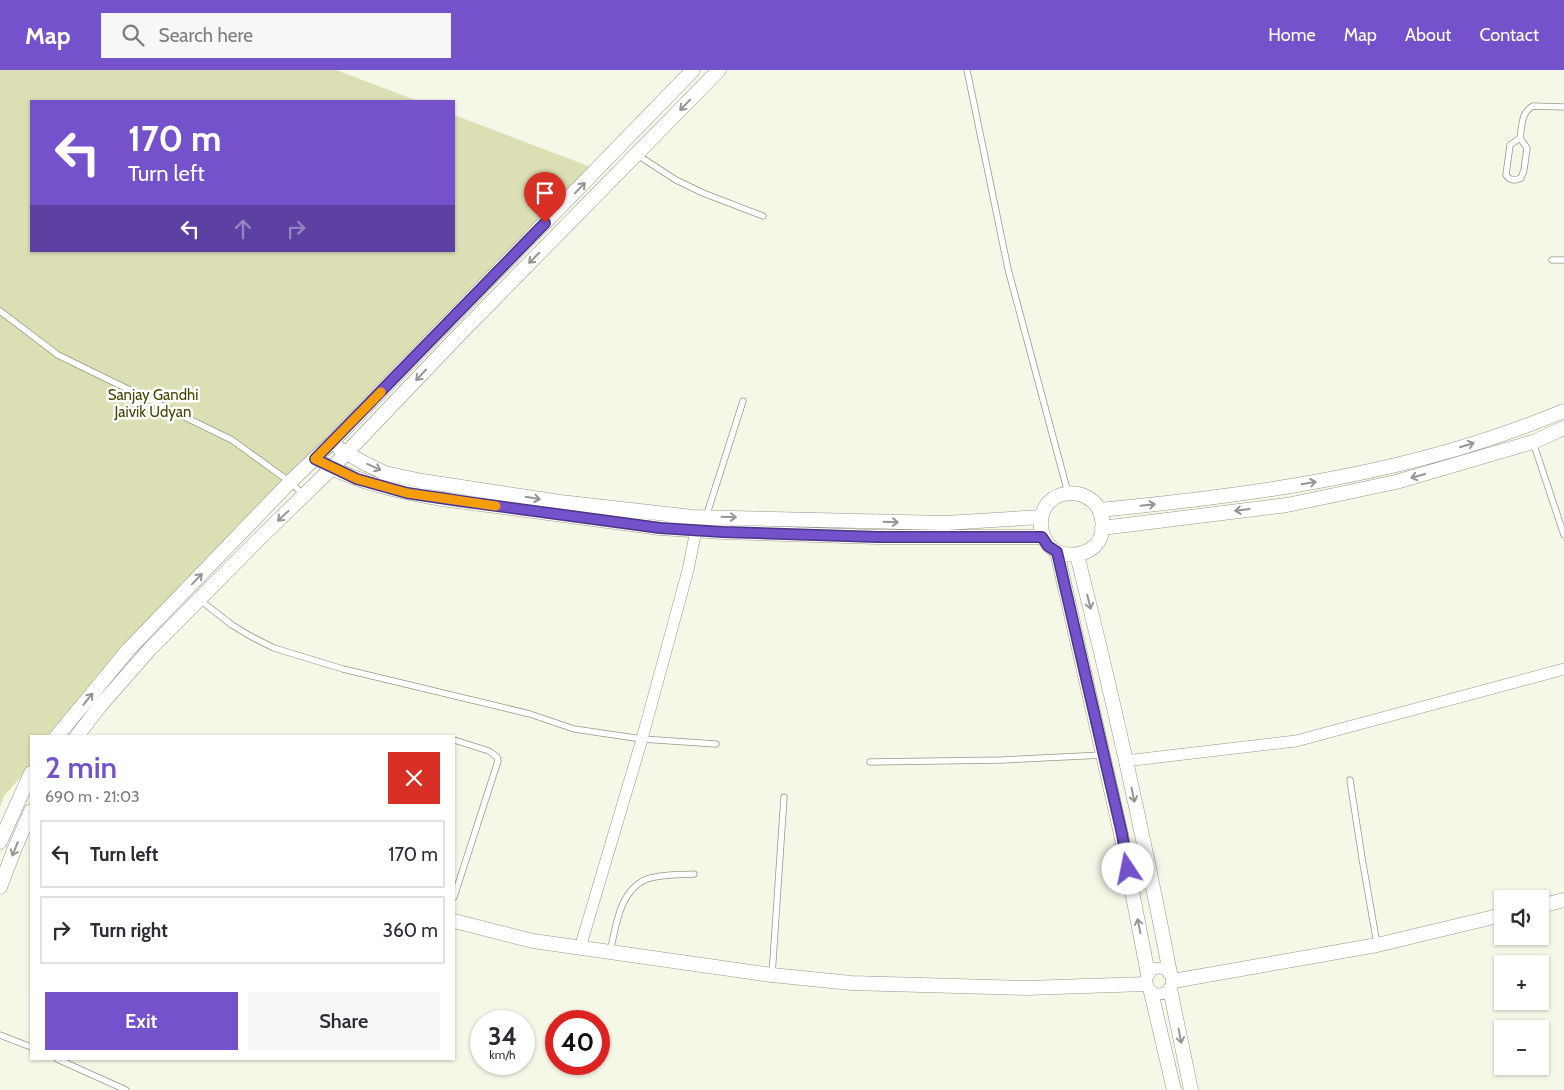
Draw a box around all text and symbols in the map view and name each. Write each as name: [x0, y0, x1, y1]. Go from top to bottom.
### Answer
search box: [101, 13, 451, 58]
text: Map: [25, 21, 71, 50]
icon: search: [119, 21, 147, 49]
text: Search here: [159, 24, 253, 47]
text: Home: [1268, 24, 1316, 46]
text: Map: [1344, 24, 1377, 46]
text: About: [1405, 24, 1451, 46]
text: Contact: [1479, 24, 1539, 46]
one-way arrow: [679, 99, 691, 111]
text: 170 m: [128, 117, 221, 160]
icon: left: [45, 120, 110, 185]
text: Turn left: [128, 160, 205, 187]
pin: [524, 172, 566, 223]
icon: arrive: [531, 179, 559, 207]
one-way arrow: [574, 181, 586, 194]
icon: left: [176, 215, 204, 243]
icon: ahead: [229, 215, 257, 243]
icon: right: [282, 215, 310, 243]
one-way arrow: [528, 252, 540, 264]
one-way arrow: [415, 368, 427, 381]
park label: Sanjay Gandhi Jaivik Udyan: [108, 386, 198, 421]
one-way arrow: [1458, 440, 1474, 450]
one-way arrow: [366, 463, 381, 473]
one-way arrow: [1410, 471, 1426, 481]
one-way arrow: [1300, 477, 1316, 487]
one-way arrow: [524, 493, 540, 503]
one-way arrow: [1139, 500, 1155, 510]
one-way arrow: [1234, 505, 1250, 515]
one-way arrow: [277, 510, 289, 522]
one-way arrow: [721, 513, 737, 522]
one-way arrow: [883, 517, 899, 527]
one-way arrow: [191, 572, 203, 585]
one-way arrow: [1085, 594, 1095, 610]
one-way arrow: [82, 693, 93, 706]
text: 2 min: [45, 749, 117, 786]
button: close: [388, 752, 440, 804]
one-way arrow: [1129, 786, 1138, 802]
text: 690 m · 21:03: [45, 787, 140, 806]
icon: left: [47, 840, 75, 868]
one-way arrow: [9, 841, 18, 856]
position arrow: [1101, 842, 1153, 894]
text: Turn left: [90, 843, 158, 866]
text: 170 m: [388, 843, 438, 866]
map controls: [1494, 890, 1549, 1075]
button: sound: [1494, 890, 1549, 945]
icon: right: [47, 916, 75, 944]
one-way arrow: [1133, 918, 1143, 934]
text: Turn right: [90, 919, 168, 942]
text: 360 m: [383, 919, 438, 942]
button: +: [1494, 955, 1549, 1010]
button: Exit: [45, 992, 238, 1050]
button: Share: [248, 992, 440, 1050]
speed limit sign: 40: [545, 1010, 610, 1075]
button: −: [1494, 1020, 1549, 1075]
text: 34: [488, 1021, 517, 1051]
one-way arrow: [1176, 1028, 1185, 1044]
text: km/h: [489, 1047, 516, 1062]

